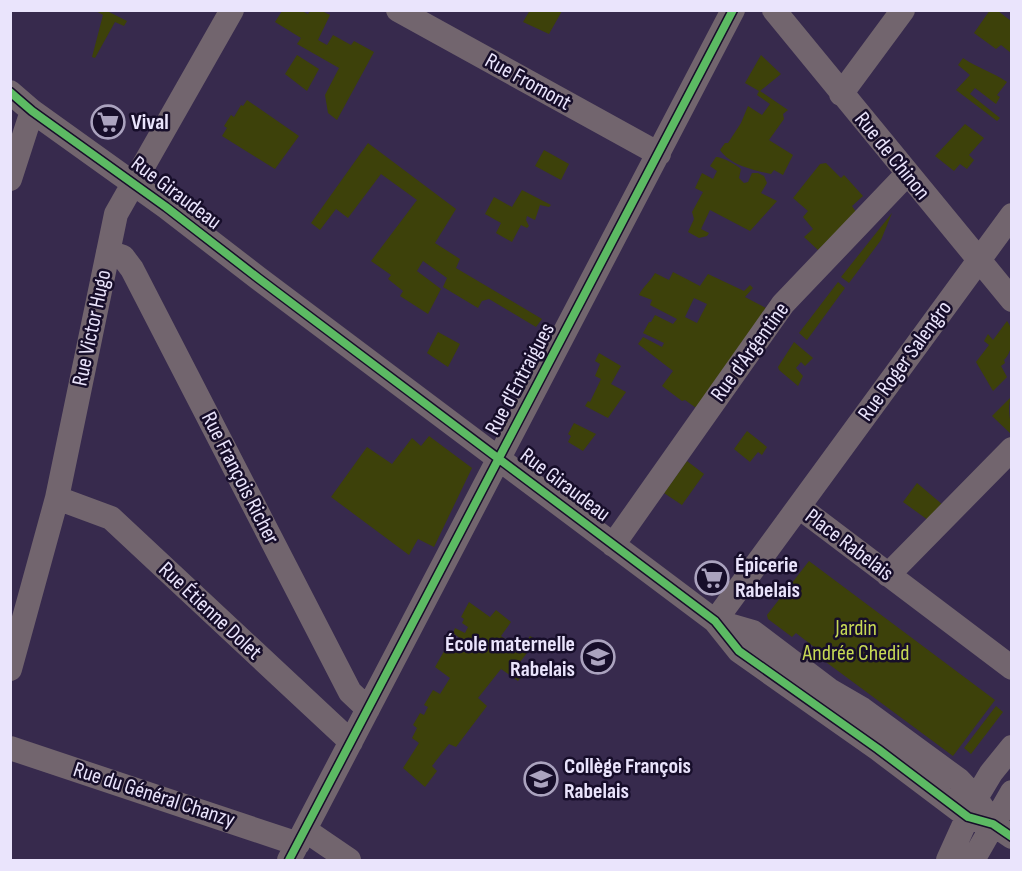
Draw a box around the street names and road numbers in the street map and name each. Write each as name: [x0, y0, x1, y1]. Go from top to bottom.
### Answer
street label: Rue Fromont: [480, 47, 576, 117]
street label: Rue de Chinon: [848, 107, 936, 205]
street label: Rue Giraudeau: [125, 150, 227, 236]
street label: Rue Victor Hugo: [67, 267, 117, 389]
street label: Rue Roger Salengro: [852, 296, 958, 426]
street label: Rue d'Argentine: [705, 297, 795, 407]
street label: Rue d'Entraigues: [479, 318, 561, 440]
street label: Rue François Richer: [195, 407, 285, 549]
street label: Rue Giraudeau: [514, 442, 616, 528]
street label: Place Rabelais: [799, 503, 899, 587]
street label: Rue Étienne Dolet: [153, 556, 267, 666]
street label: Rue du Général Chanzy: [70, 756, 239, 834]

